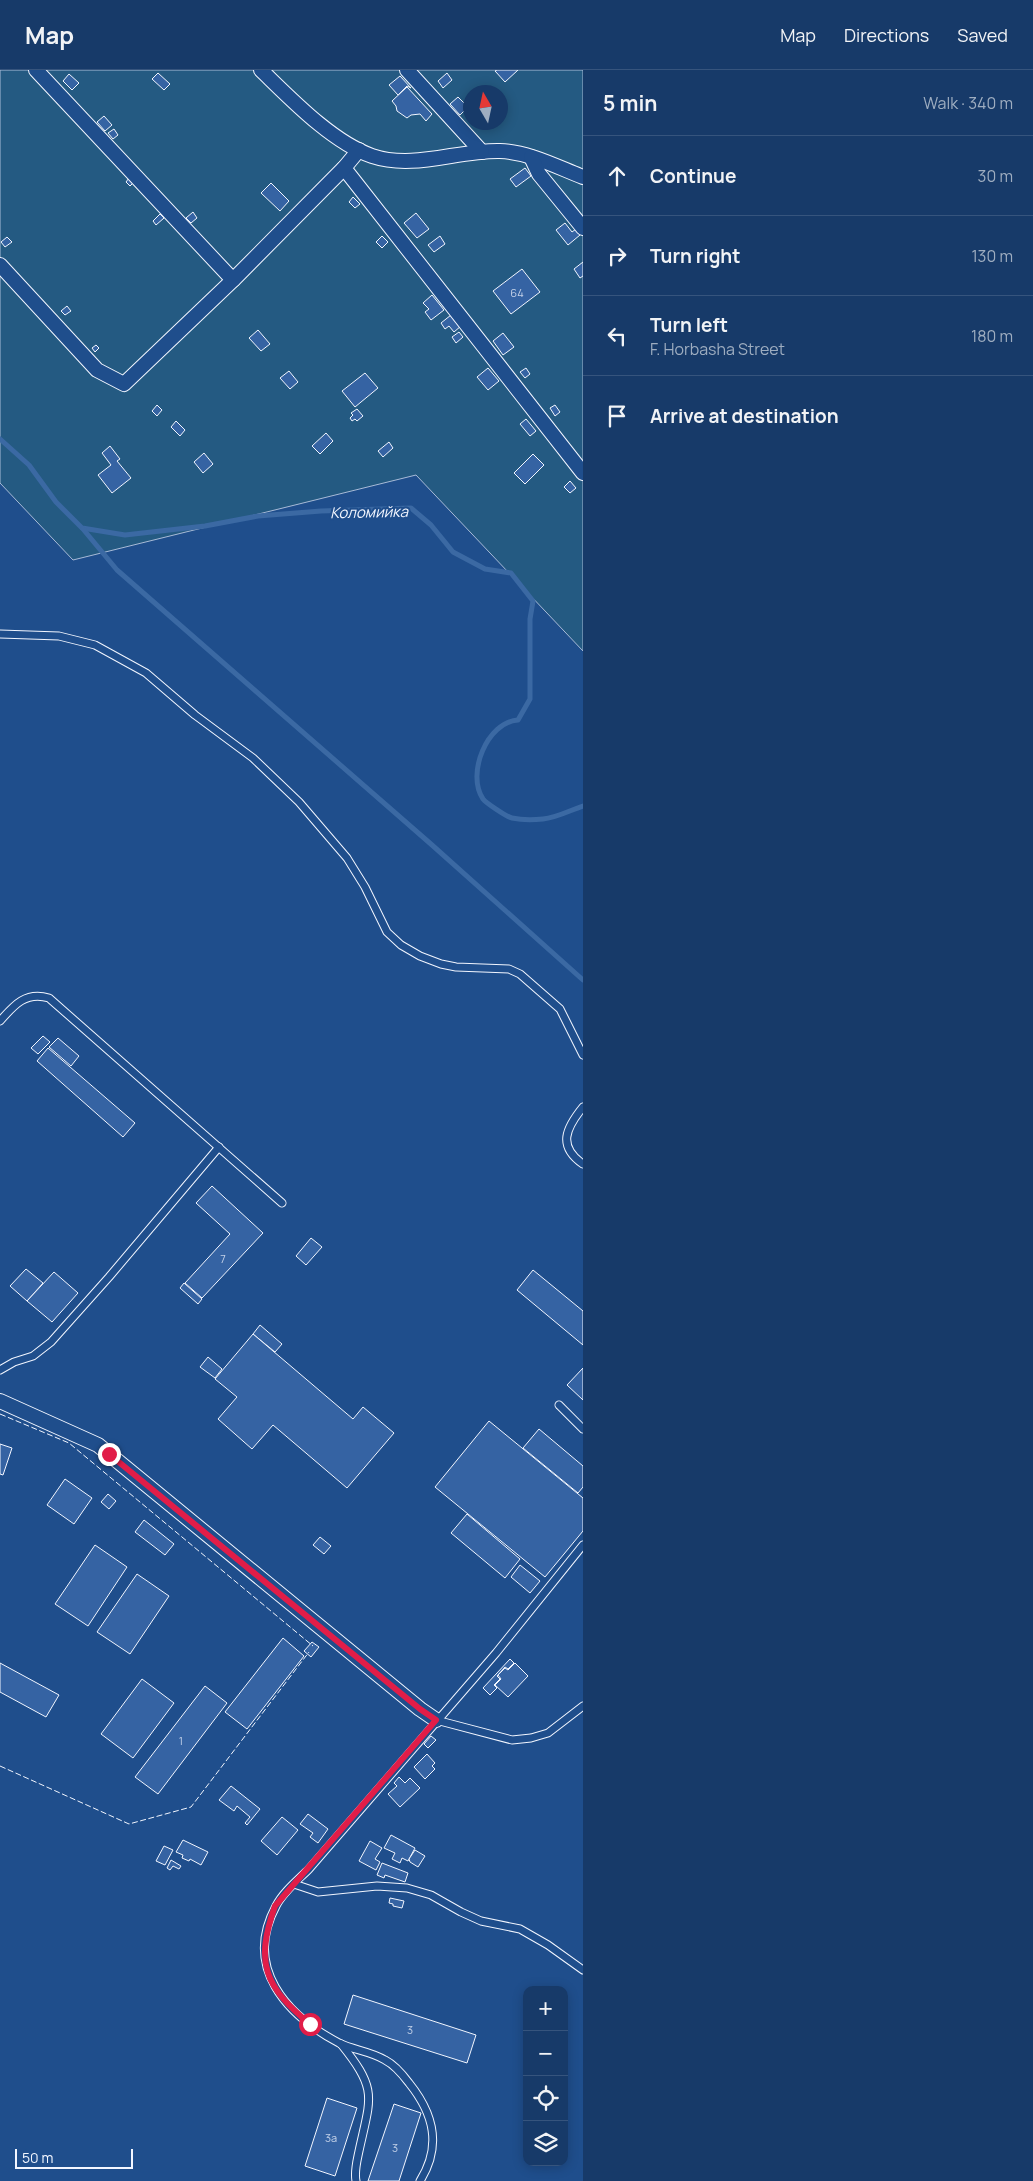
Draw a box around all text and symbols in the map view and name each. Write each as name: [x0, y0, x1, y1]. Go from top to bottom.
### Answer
text: Map: [25, 18, 74, 51]
text: Map: [780, 23, 816, 47]
text: Directions: [844, 23, 929, 47]
text: Saved: [957, 23, 1008, 47]
north arrow: [463, 85, 508, 130]
text: 5 min: [603, 89, 657, 117]
text: Walk · 340 m: [923, 92, 1013, 114]
icon: ahead: [603, 162, 631, 190]
text: Continue: [650, 163, 736, 189]
text: 30 m: [978, 165, 1013, 187]
icon: right: [603, 242, 631, 270]
text: Turn right: [650, 243, 740, 269]
text: 130 m: [971, 245, 1013, 267]
house number: 64: [510, 285, 524, 300]
text: Turn left: [650, 312, 728, 338]
icon: left: [603, 322, 631, 350]
text: 180 m: [971, 325, 1013, 347]
text: F. Horbasha Street: [650, 338, 785, 360]
icon: arrive: [603, 402, 631, 430]
text: Arrive at destination: [650, 403, 839, 429]
water label: Коломийка: [330, 501, 409, 523]
house number: 7: [220, 1251, 226, 1266]
route end: [98, 1443, 121, 1466]
house number: 1: [179, 1733, 183, 1748]
map controls: [523, 1986, 568, 2166]
button: +: [523, 1986, 568, 2031]
route start: [299, 2013, 322, 2036]
house number: 3: [407, 2022, 413, 2037]
button: −: [523, 2031, 568, 2076]
button: locate: [523, 2076, 568, 2121]
button: layers: [523, 2121, 568, 2166]
house number: 3а: [325, 2130, 337, 2145]
house number: 3: [392, 2140, 398, 2155]
scale bar: [15, 2146, 132, 2169]
text: 50 m: [22, 2148, 53, 2167]

